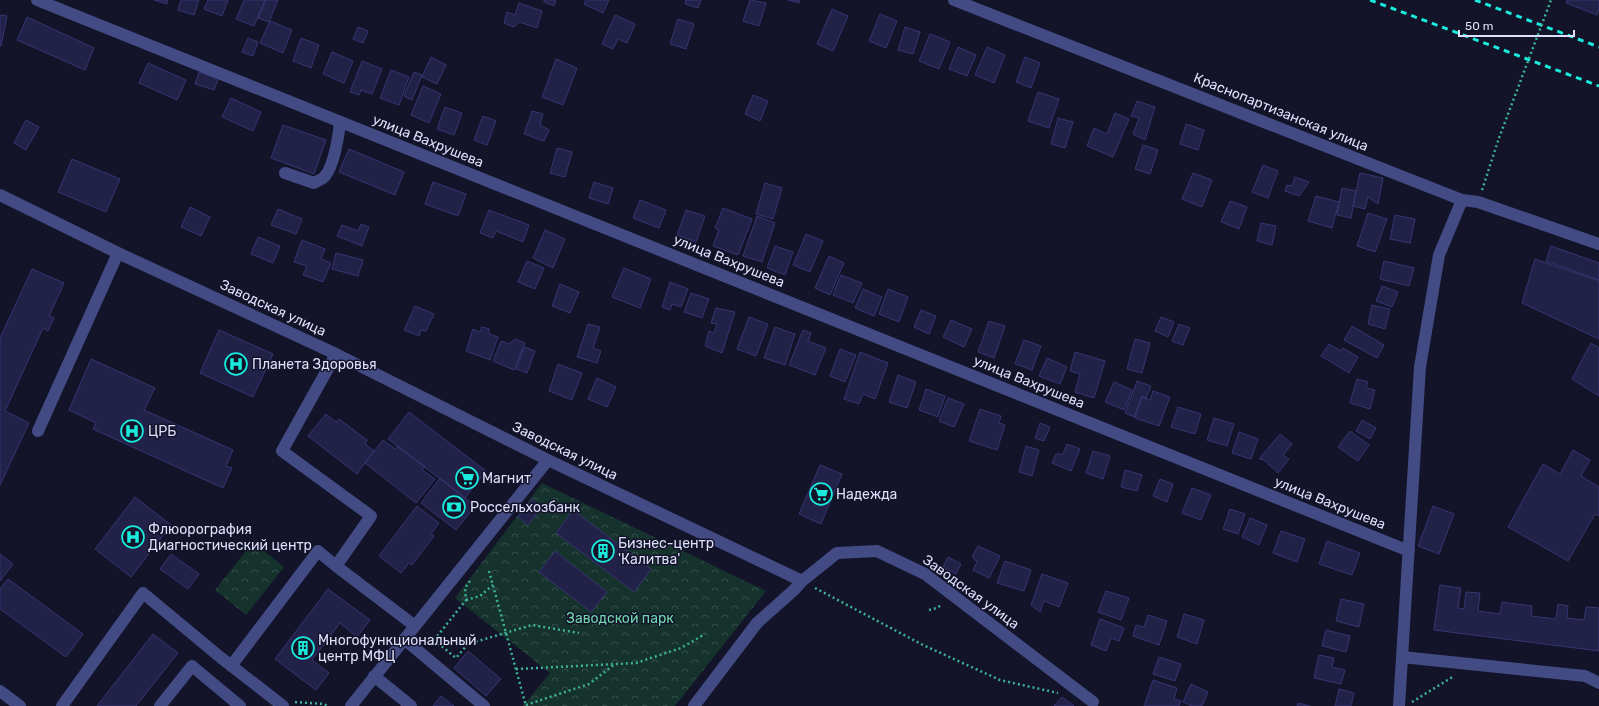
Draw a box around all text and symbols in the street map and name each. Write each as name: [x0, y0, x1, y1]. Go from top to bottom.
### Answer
scale bar: [1459, 12, 1574, 38]
text: 50 m: [1465, 19, 1493, 33]
street label: Краснопартизанская улица: [1191, 69, 1371, 155]
street label: улица Вахрушева: [370, 111, 486, 171]
street label: улица Вахрушева: [671, 231, 787, 291]
street label: Заводская улица: [217, 276, 329, 340]
hospital icon: Планета Здоровья: [223, 351, 249, 377]
street label: улица Вахрушева: [971, 352, 1087, 412]
place label: Планета Здоровья: [252, 356, 377, 373]
hospital icon: ЦРБ: [119, 418, 145, 444]
street label: Заводская улица: [510, 418, 620, 484]
place label: ЦРБ: [148, 423, 176, 440]
supermarket icon: Магнит: [454, 465, 480, 491]
place label: Магнит: [482, 470, 531, 487]
street label: улица Вахрушева: [1272, 473, 1388, 533]
supermarket icon: Надежда: [808, 481, 834, 507]
place label: Надежда: [836, 486, 897, 503]
bank icon: Россельхозбанк: [441, 494, 467, 520]
place label: Россельхозбанк: [470, 499, 581, 516]
place label: Флюорография Диагностический центр: [148, 521, 312, 554]
hospital icon: Флюорография Диагностический центр: [120, 524, 146, 550]
place label: Бизнес-центр 'Калитва': [618, 535, 714, 568]
building icon: Бизнес-центр 'Калитва': [590, 538, 616, 564]
street label: Заводская улица: [919, 551, 1023, 633]
park label: Заводской парк: [566, 610, 674, 627]
place label: Многофункциональный центр МФЦ: [318, 632, 477, 665]
building icon: Многофункциональный центр МФЦ: [290, 635, 316, 661]

